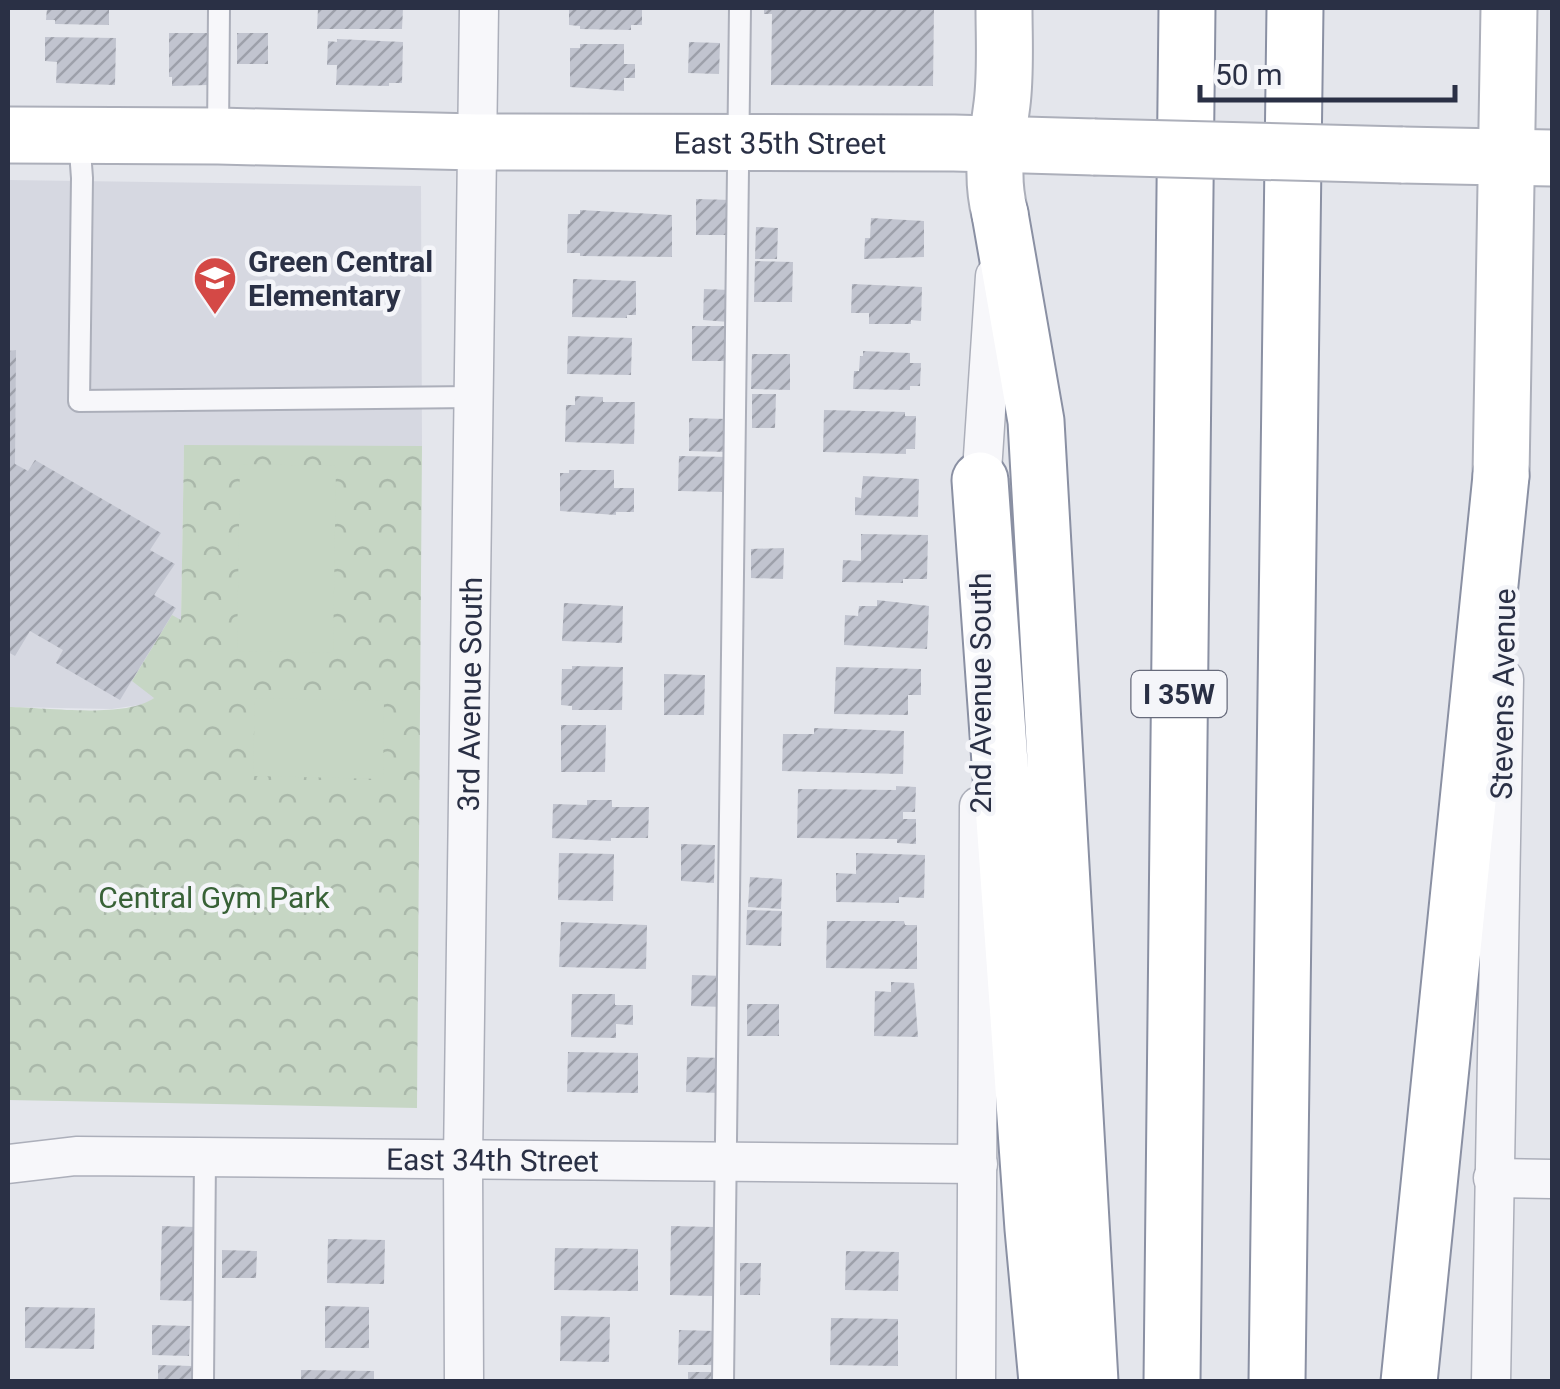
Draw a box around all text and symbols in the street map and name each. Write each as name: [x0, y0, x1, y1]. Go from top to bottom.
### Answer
scale bar: [1200, 40, 1455, 102]
text: 50 m: [1215, 57, 1282, 92]
street label: East 35th Street: [673, 125, 886, 160]
place label: Green Central Elementary: [248, 244, 433, 313]
school or university icon: Green Central Elementary: [192, 255, 238, 316]
street label: 2nd Avenue South: [963, 572, 998, 814]
street label: 3rd Avenue South: [450, 577, 489, 812]
street label: Stevens Avenue: [1484, 588, 1522, 800]
road number: I 35W: [1132, 671, 1226, 717]
park label: Central Gym Park: [98, 880, 330, 915]
street label: East 34th Street: [386, 1141, 599, 1178]

